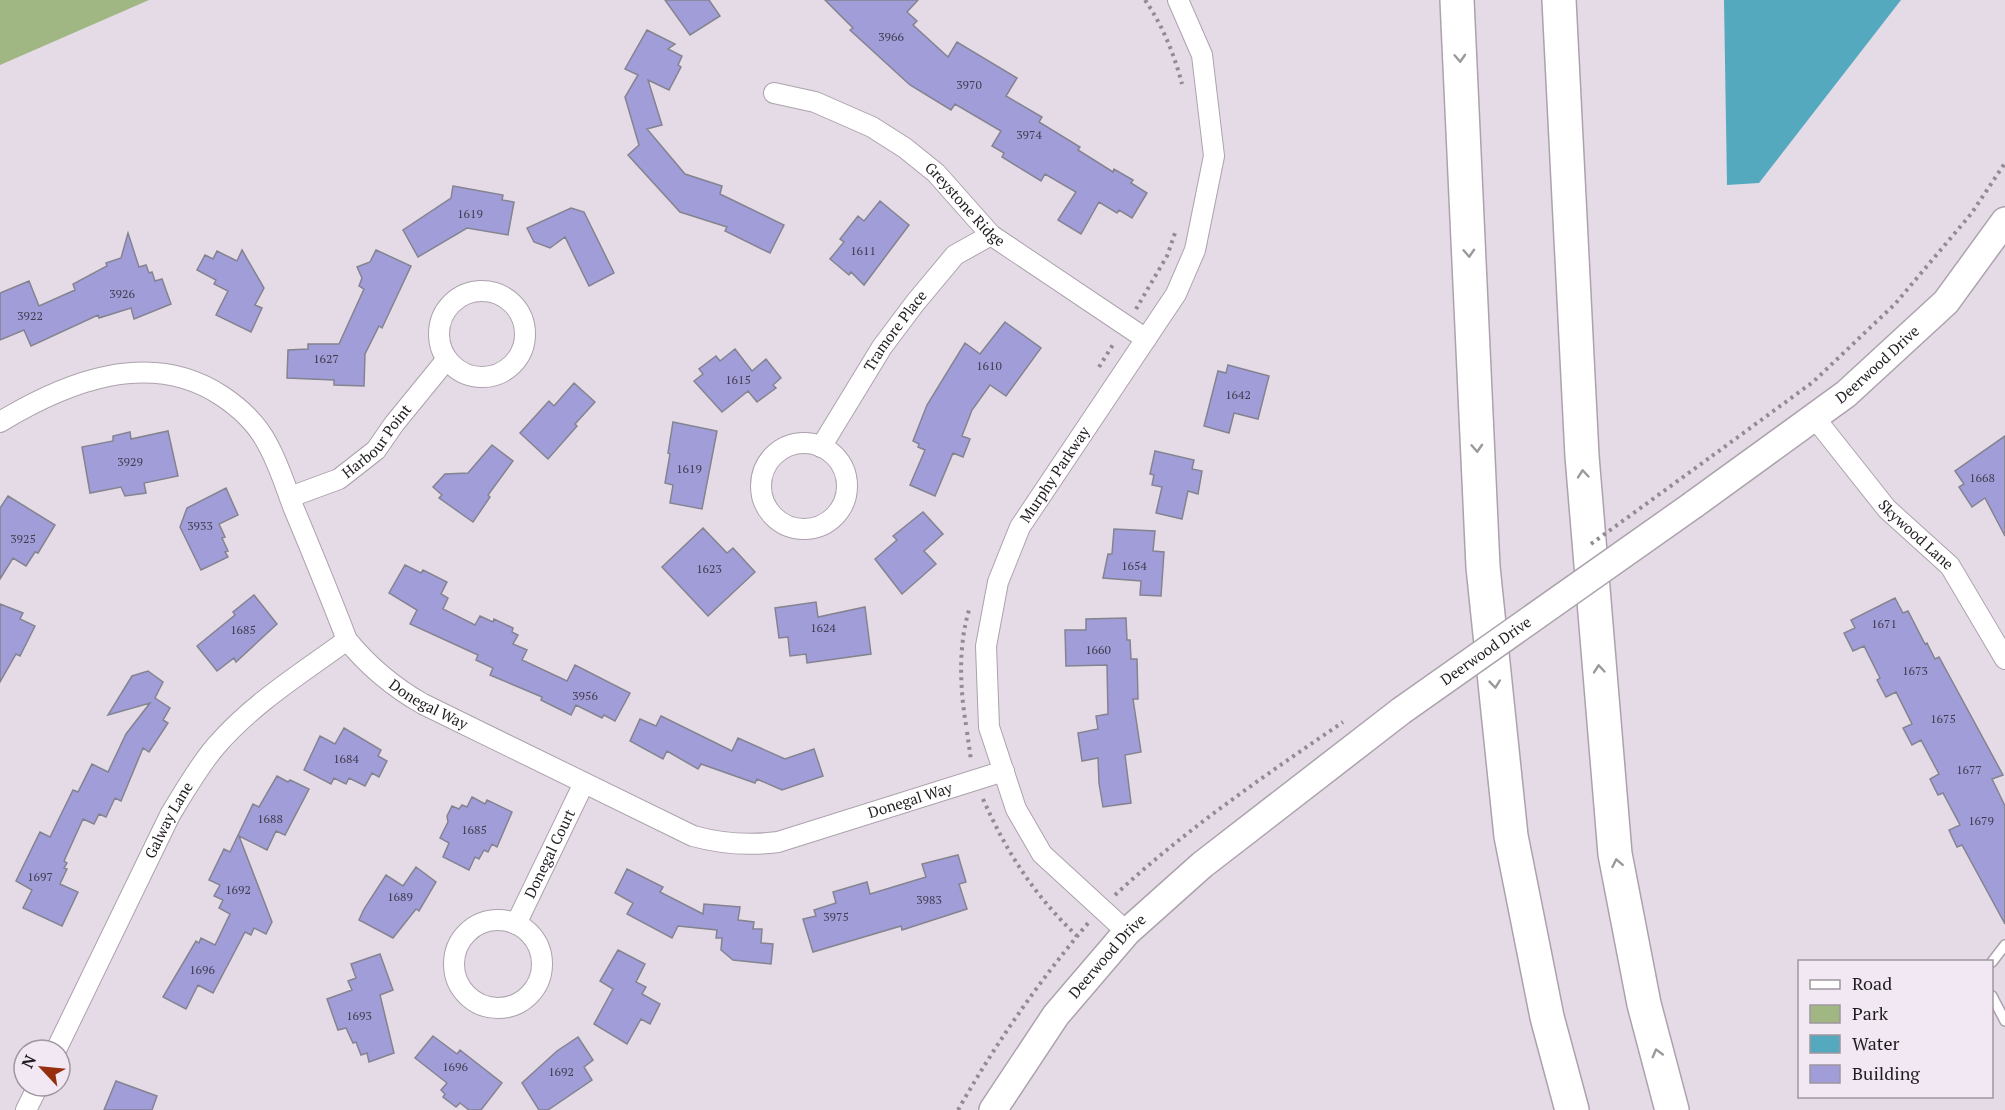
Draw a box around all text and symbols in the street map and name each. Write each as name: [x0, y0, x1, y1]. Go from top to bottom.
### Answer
house number: 3966: [878, 29, 904, 44]
one-way arrow: [1453, 54, 1466, 63]
house number: 3970: [956, 77, 982, 92]
house number: 3974: [1016, 127, 1042, 142]
street label: Greystone Ridge: [921, 157, 1009, 251]
house number: 1619: [457, 206, 483, 221]
house number: 1611: [850, 243, 876, 258]
one-way arrow: [1462, 249, 1475, 258]
street label: Tramore Place: [859, 285, 931, 375]
house number: 3926: [109, 286, 135, 301]
house number: 3922: [17, 308, 43, 323]
street label: Deerwood Drive: [1831, 321, 1923, 407]
house number: 1627: [313, 351, 339, 366]
house number: 1610: [976, 358, 1002, 373]
house number: 1615: [725, 372, 751, 387]
house number: 1642: [1225, 387, 1251, 402]
street label: Harbour Point: [337, 399, 415, 482]
street label: Murphy Parkway: [1015, 422, 1094, 526]
one-way arrow: [1471, 444, 1484, 453]
house number: 3929: [117, 454, 143, 469]
house number: 1619: [676, 461, 702, 476]
one-way arrow: [1577, 470, 1590, 479]
house number: 1668: [1969, 470, 1995, 485]
street label: Skywood Lane: [1874, 495, 1958, 574]
house number: 3933: [187, 518, 213, 533]
house number: 3925: [10, 531, 36, 546]
house number: 1654: [1121, 558, 1147, 573]
house number: 1623: [696, 561, 722, 576]
street label: Deerwood Drive: [1436, 611, 1535, 689]
house number: 1671: [1871, 616, 1897, 631]
house number: 1624: [810, 620, 836, 635]
house number: 1685: [230, 622, 256, 637]
house number: 1660: [1085, 642, 1111, 657]
house number: 1673: [1902, 663, 1928, 678]
one-way arrow: [1593, 664, 1606, 673]
street label: Donegal Way: [385, 674, 472, 734]
one-way arrow: [1488, 680, 1501, 689]
house number: 3956: [572, 688, 598, 703]
house number: 1675: [1930, 711, 1956, 726]
house number: 1684: [333, 751, 359, 766]
house number: 1677: [1956, 762, 1982, 777]
street label: Donegal Way: [865, 777, 955, 822]
street label: Galway Lane: [139, 778, 197, 862]
street label: Donegal Court: [519, 805, 579, 901]
house number: 1688: [257, 811, 283, 826]
house number: 1679: [1968, 813, 1994, 828]
house number: 1685: [461, 822, 487, 837]
one-way arrow: [1611, 858, 1624, 868]
house number: 1697: [27, 869, 53, 884]
house number: 1692: [225, 882, 251, 897]
house number: 1689: [387, 889, 413, 904]
house number: 3983: [916, 892, 942, 907]
house number: 3975: [823, 909, 849, 924]
street label: Deerwood Drive: [1064, 909, 1150, 1002]
legend: [1798, 960, 1993, 1098]
house number: 1696: [189, 962, 215, 977]
text: Road: [1852, 971, 1892, 995]
text: Park: [1852, 1001, 1889, 1025]
house number: 1693: [346, 1008, 372, 1023]
text: Water: [1852, 1031, 1899, 1055]
north arrow: [12, 1038, 72, 1098]
one-way arrow: [1652, 1049, 1665, 1059]
text: N: [16, 1051, 41, 1072]
house number: 1696: [442, 1059, 468, 1074]
text: Building: [1852, 1061, 1920, 1085]
house number: 1692: [548, 1064, 574, 1079]

